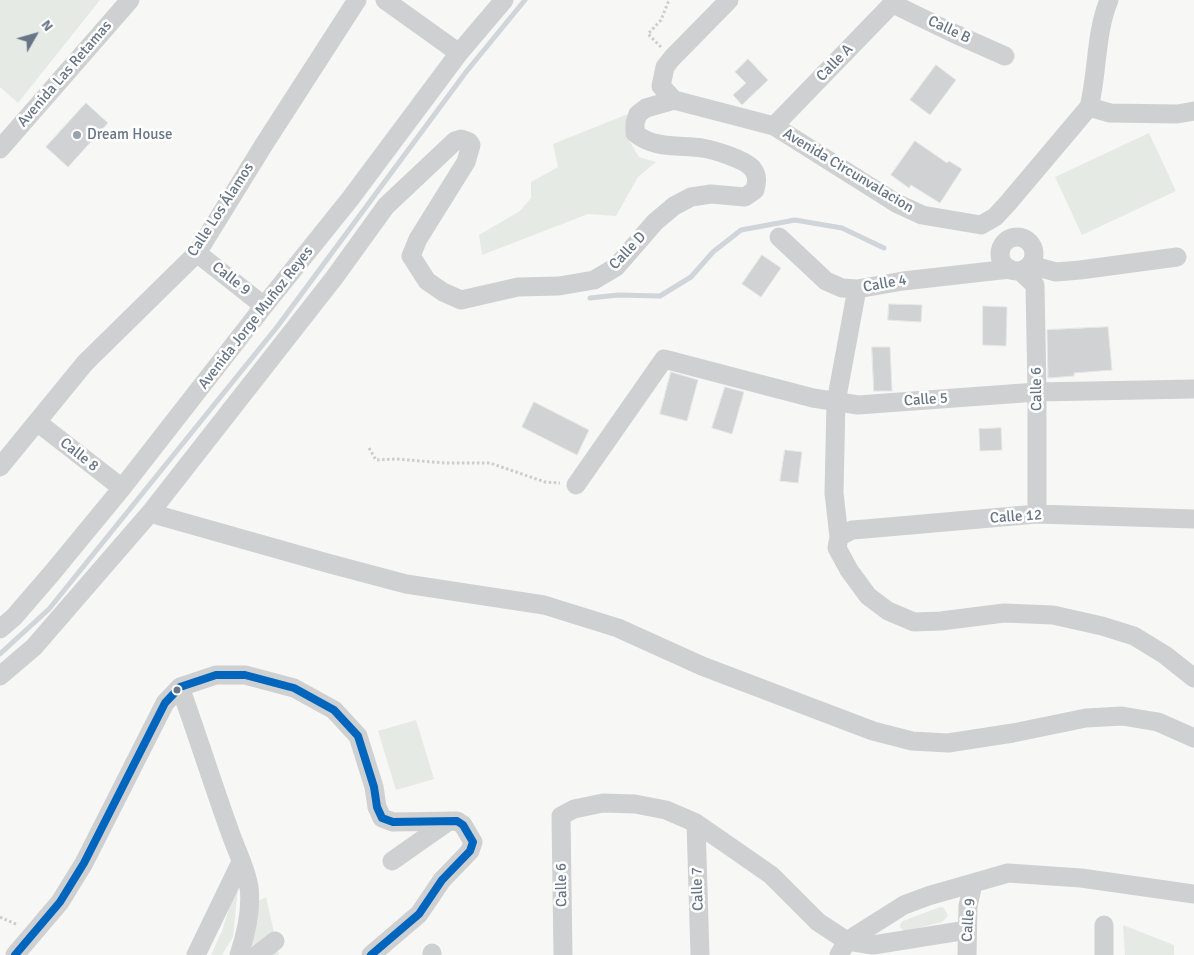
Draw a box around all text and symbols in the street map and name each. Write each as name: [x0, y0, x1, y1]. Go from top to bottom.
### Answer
north arrow: [10, 10, 60, 60]
street label: Calle B: [925, 12, 973, 48]
text: N: [38, 16, 57, 35]
street label: Avenida Las Retamas: [14, 17, 116, 131]
street label: Calle A: [813, 41, 857, 85]
street label: Avenida Circunvalacion: [779, 125, 917, 217]
place label: Dream House: [87, 126, 173, 144]
marker: Dream House: [71, 129, 83, 141]
street label: Calle Los Álamos: [184, 160, 258, 260]
street label: Calle D: [606, 228, 650, 274]
street label: Avenida Jorge Muñoz Reyes: [195, 243, 317, 393]
street label: Calle 9: [208, 258, 254, 300]
street label: Calle 4: [862, 271, 908, 297]
street label: Calle 6: [1028, 367, 1046, 411]
street label: Calle 5: [903, 389, 949, 411]
street label: Calle 8: [56, 434, 102, 476]
street label: Calle 12: [989, 506, 1043, 528]
unlabelled marker: [172, 685, 182, 695]
street label: Calle 6: [553, 863, 571, 907]
street label: Calle 7: [688, 867, 708, 911]
street label: Calle 9: [958, 897, 980, 943]

